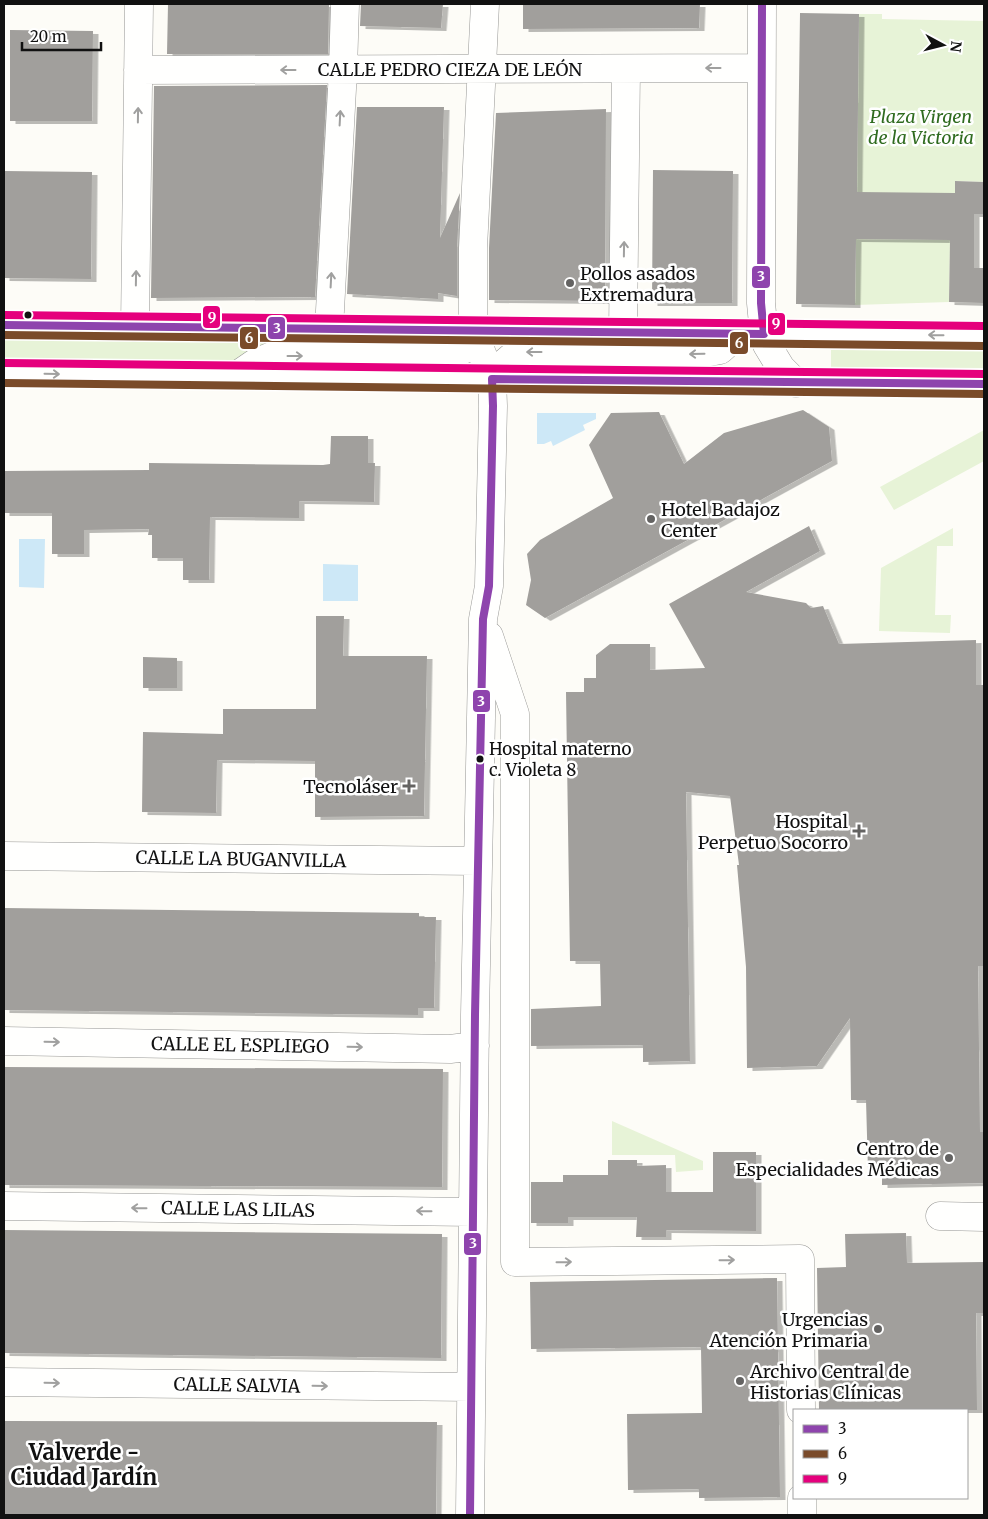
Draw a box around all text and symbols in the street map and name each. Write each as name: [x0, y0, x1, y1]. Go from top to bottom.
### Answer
scale bar: [22, 20, 101, 52]
north arrow: [918, 20, 968, 70]
text: 20 m: [30, 27, 67, 46]
text: N: [946, 40, 966, 53]
street label: CALLE PEDRO CIEZA DE LEÓN: [318, 58, 582, 81]
one-way arrow: [705, 63, 721, 73]
one-way arrow: [280, 65, 296, 75]
park label: Plaza Virgen de la Victoria: [868, 105, 974, 149]
one-way arrow: [133, 108, 143, 124]
one-way arrow: [335, 110, 345, 126]
one-way arrow: [619, 241, 629, 257]
place label: Pollos asados Extremadura: [580, 262, 695, 306]
line badge: 3: [751, 265, 771, 289]
text: 3: [757, 267, 765, 285]
one-way arrow: [131, 270, 141, 286]
one-way arrow: [327, 273, 336, 289]
marker: Pollos asados Extremadura: [564, 277, 576, 289]
line badge: 9: [202, 305, 221, 329]
text: 9: [208, 308, 216, 326]
unlabelled marker: [23, 310, 33, 320]
line badge: 9: [767, 312, 786, 336]
text: 9: [772, 314, 780, 332]
line badge: 3: [267, 316, 286, 340]
text: 3: [273, 319, 281, 337]
line badge: 6: [239, 326, 259, 350]
text: 6: [245, 329, 254, 347]
one-way arrow: [928, 330, 944, 340]
line badge: 6: [729, 331, 749, 355]
text: 6: [735, 334, 744, 352]
one-way arrow: [526, 347, 542, 357]
one-way arrow: [689, 349, 705, 358]
one-way arrow: [287, 351, 303, 361]
one-way arrow: [44, 369, 60, 379]
place label: Hotel Badajoz Center: [661, 498, 780, 542]
marker: Hotel Badajoz Center: [645, 513, 657, 525]
line badge: 3: [472, 689, 491, 713]
text: 3: [477, 692, 485, 710]
place label: Hospital materno c. Violeta 8: [489, 738, 631, 781]
marker: Hospital materno c. Violeta 8: [475, 754, 485, 764]
place label: Tecnoláser: [303, 775, 398, 798]
marker: Tecnoláser: [402, 779, 416, 793]
place label: Hospital Perpetuo Socorro: [698, 810, 848, 854]
marker: Hospital Perpetuo Socorro: [852, 824, 866, 838]
street label: CALLE LA BUGANVILLA: [135, 846, 347, 872]
street label: CALLE EL ESPLIEGO: [151, 1032, 329, 1058]
one-way arrow: [44, 1037, 60, 1047]
one-way arrow: [346, 1042, 363, 1052]
place label: Centro de Especialidades Médicas: [735, 1137, 939, 1181]
marker: Centro de Especialidades Médicas: [943, 1152, 955, 1164]
street label: CALLE LAS LILAS: [161, 1196, 315, 1222]
one-way arrow: [131, 1203, 148, 1213]
one-way arrow: [416, 1206, 432, 1216]
line badge: 3: [463, 1232, 482, 1256]
text: 3: [469, 1234, 477, 1252]
one-way arrow: [718, 1255, 734, 1265]
one-way arrow: [556, 1257, 572, 1267]
place label: Urgencias Atención Primaria: [709, 1308, 868, 1352]
marker: Urgencias Atención Primaria: [872, 1323, 884, 1335]
place label: Archivo Central de Historias Clínicas: [749, 1360, 909, 1404]
street label: CALLE SALVIA: [173, 1372, 301, 1398]
marker: Archivo Central de Historias Clínicas: [734, 1375, 746, 1387]
one-way arrow: [44, 1378, 60, 1387]
one-way arrow: [312, 1381, 328, 1390]
legend: [793, 1409, 968, 1499]
text: 3: [838, 1419, 847, 1438]
district label: Valverde - Ciudad Jardín: [11, 1438, 157, 1491]
text: 6: [838, 1444, 847, 1463]
text: 9: [838, 1469, 847, 1488]

